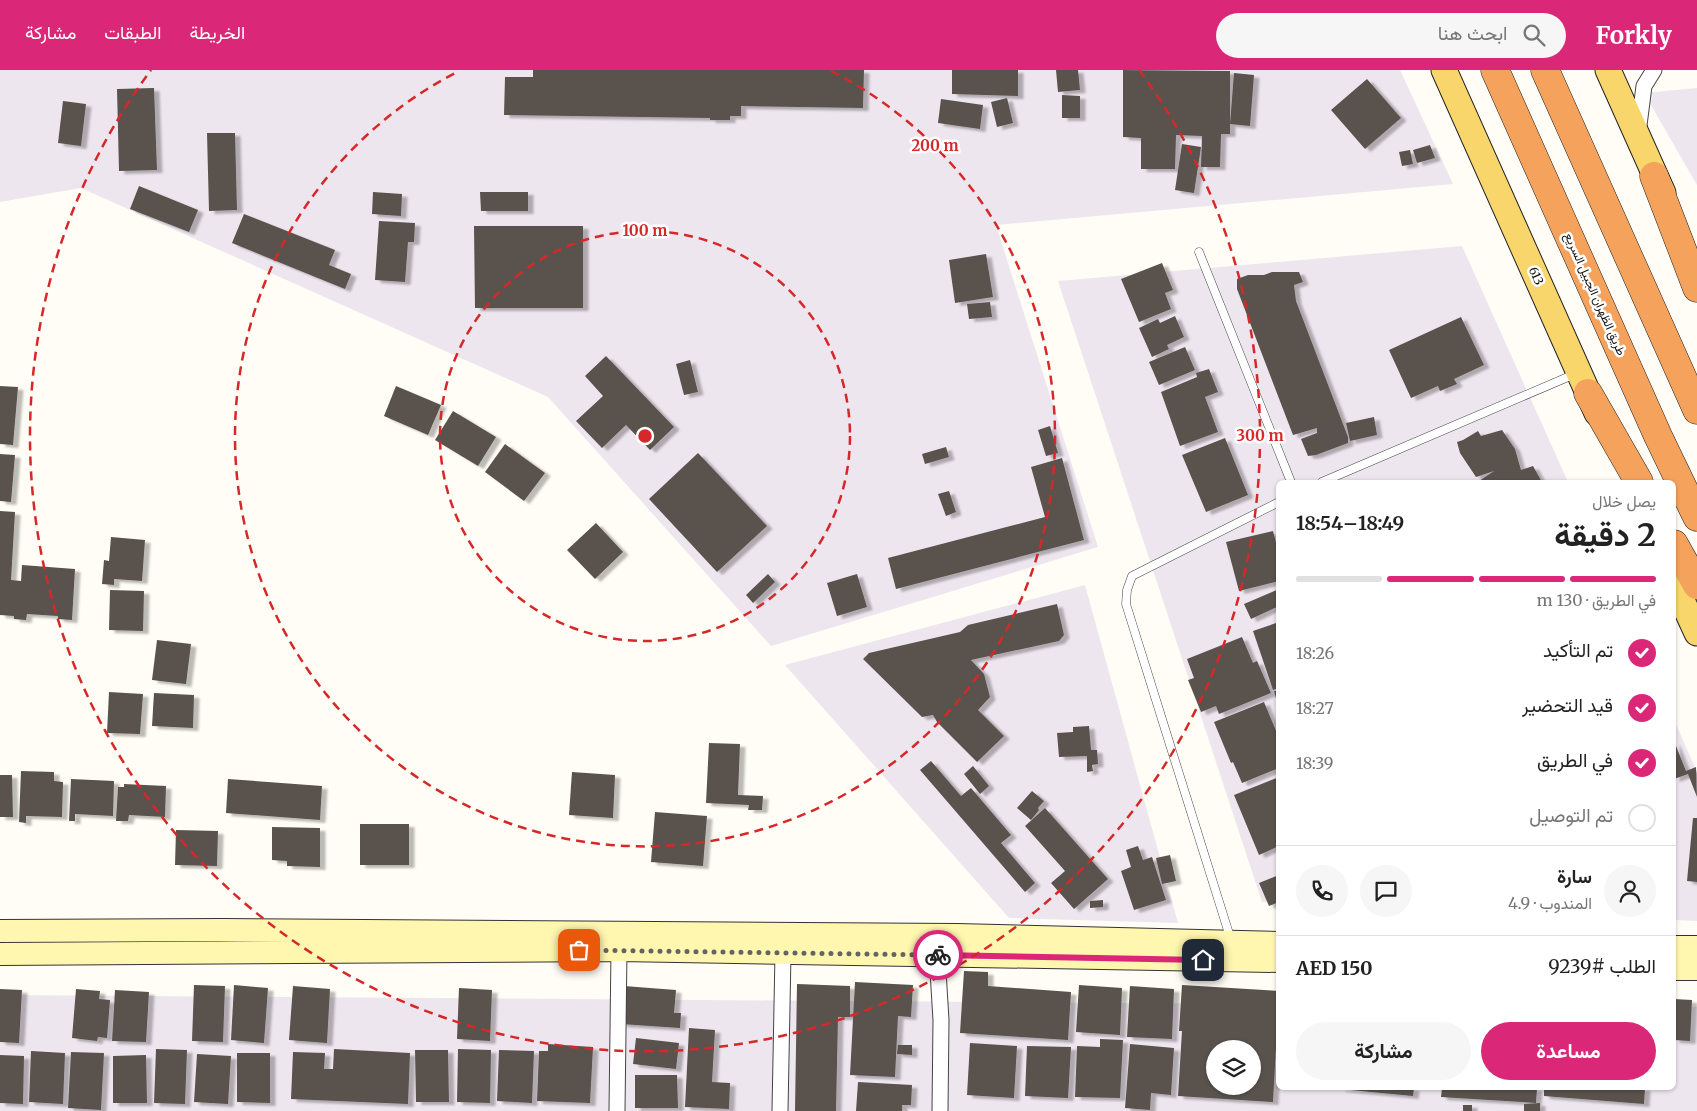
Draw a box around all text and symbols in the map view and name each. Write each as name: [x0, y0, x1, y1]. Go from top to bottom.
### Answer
search box: [1216, 13, 1566, 58]
text: Forkly: [1596, 20, 1672, 51]
text: مشاركة: [25, 21, 76, 44]
text: الطبقات: [104, 21, 161, 44]
text: الخريطة: [189, 21, 245, 44]
text: ابحث هنا: [1438, 21, 1508, 45]
icon: search: [1520, 21, 1548, 49]
text: 200 m: [911, 136, 959, 155]
text: 100 m: [623, 221, 667, 240]
street label: طريق الظهران الجبيل السريع: [1560, 230, 1629, 359]
street label: 613: [1526, 264, 1547, 287]
text: 300 m: [1236, 426, 1284, 445]
centre of rings: [636, 427, 654, 445]
text: يصل خلال: [1592, 491, 1656, 511]
text: 18:49–18:54: [1296, 511, 1404, 535]
text: 2 دقيقة: [1554, 515, 1656, 555]
text: في الطريق · 130 m: [1537, 590, 1656, 610]
text: تم التأكيد: [1543, 638, 1613, 662]
icon: check: [1628, 639, 1656, 667]
text: 18:26: [1296, 643, 1334, 663]
text: قيد التحضير: [1522, 693, 1613, 717]
icon: check: [1628, 694, 1656, 722]
text: 18:27: [1296, 698, 1334, 718]
text: في الطريق: [1537, 748, 1613, 772]
icon: check: [1628, 749, 1656, 777]
text: 18:39: [1296, 753, 1334, 773]
text: تم التوصيل: [1529, 803, 1613, 827]
text: سارة: [1557, 864, 1592, 888]
button: phone: [1296, 865, 1348, 917]
button: chat: [1360, 865, 1412, 917]
button: person: [1604, 865, 1656, 917]
text: المندوب · 4.9: [1508, 893, 1592, 913]
pin: [558, 929, 600, 971]
courier: [913, 930, 963, 980]
icon: bag: [565, 936, 593, 964]
pin: [1182, 939, 1224, 981]
icon: bike: [924, 941, 952, 969]
icon: home: [1189, 946, 1217, 974]
text: الطلب #9239: [1548, 954, 1656, 978]
text: AED 150: [1296, 956, 1373, 980]
button: مشاركة: [1296, 1022, 1471, 1080]
button: مساعدة: [1481, 1022, 1656, 1080]
map controls: [1206, 1040, 1261, 1095]
button: layers: [1206, 1040, 1261, 1095]

